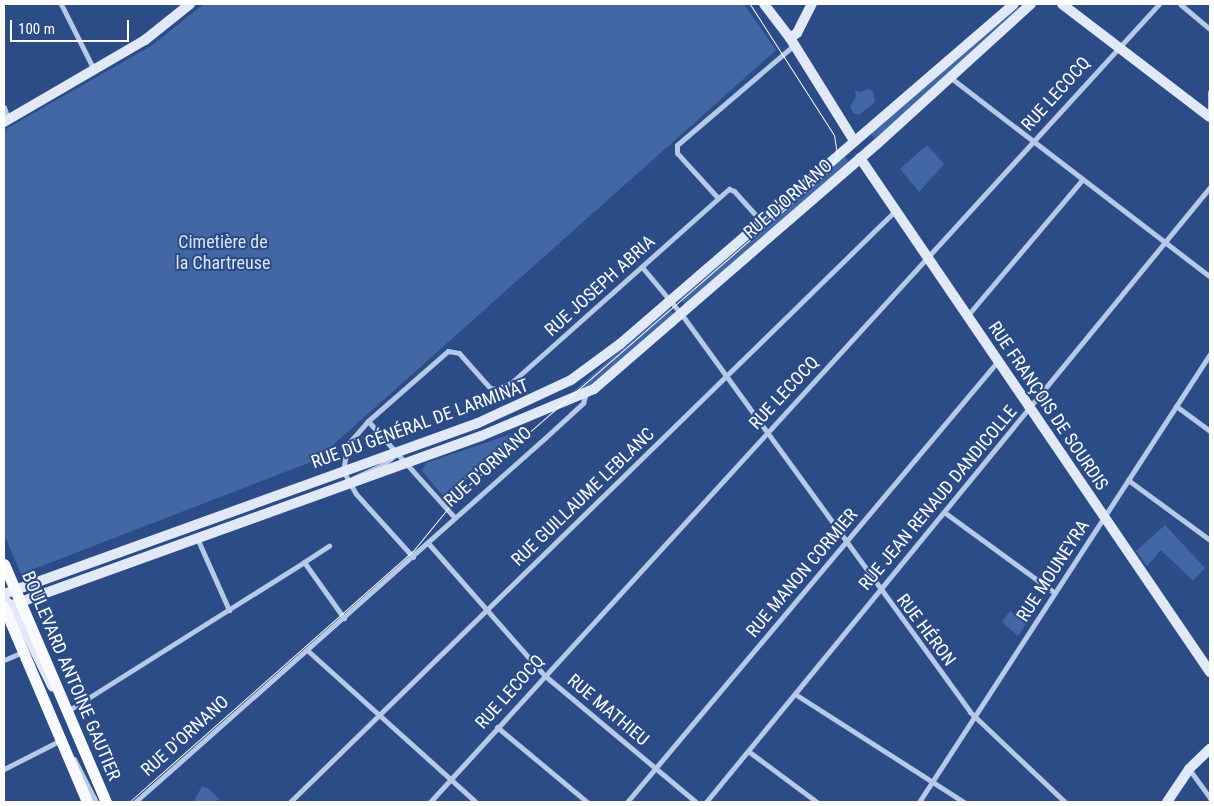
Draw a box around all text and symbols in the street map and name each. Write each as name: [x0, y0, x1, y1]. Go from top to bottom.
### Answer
scale bar: [12, 10, 131, 42]
text: 100 m: [18, 20, 55, 38]
street label: RUE LECOCQ: [1017, 52, 1095, 136]
street label: RUE D'ORNANO: [739, 155, 837, 243]
street label: RUE JOSEPH ABRIA: [541, 231, 659, 341]
park label: Cimetière de la Chartreuse: [176, 232, 270, 274]
street label: RUE FRANÇOIS DE SOURDIS: [983, 318, 1113, 494]
street label: RUE LECOCQ: [745, 352, 823, 434]
street label: RUE DU GÉNÉRAL DE LARMINAT: [308, 375, 532, 473]
street label: RUE JEAN RENAUD DANDICOLLE: [854, 401, 1022, 595]
street label: RUE D'ORNANO: [440, 422, 536, 512]
street label: RUE GUILLAUME LEBLANC: [507, 423, 659, 571]
street label: RUE MANON CORMIER: [742, 504, 862, 642]
street label: RUE MOUNEYRA: [1012, 516, 1094, 626]
street label: BOULEVARD ANTOINE GAUTIER: [17, 568, 125, 784]
street label: RUE HÉRON: [892, 590, 960, 670]
street label: RUE LECOCQ: [471, 650, 549, 734]
street label: RUE MATHIEU: [563, 670, 653, 750]
street label: RUE D'ORNANO: [137, 691, 233, 781]

